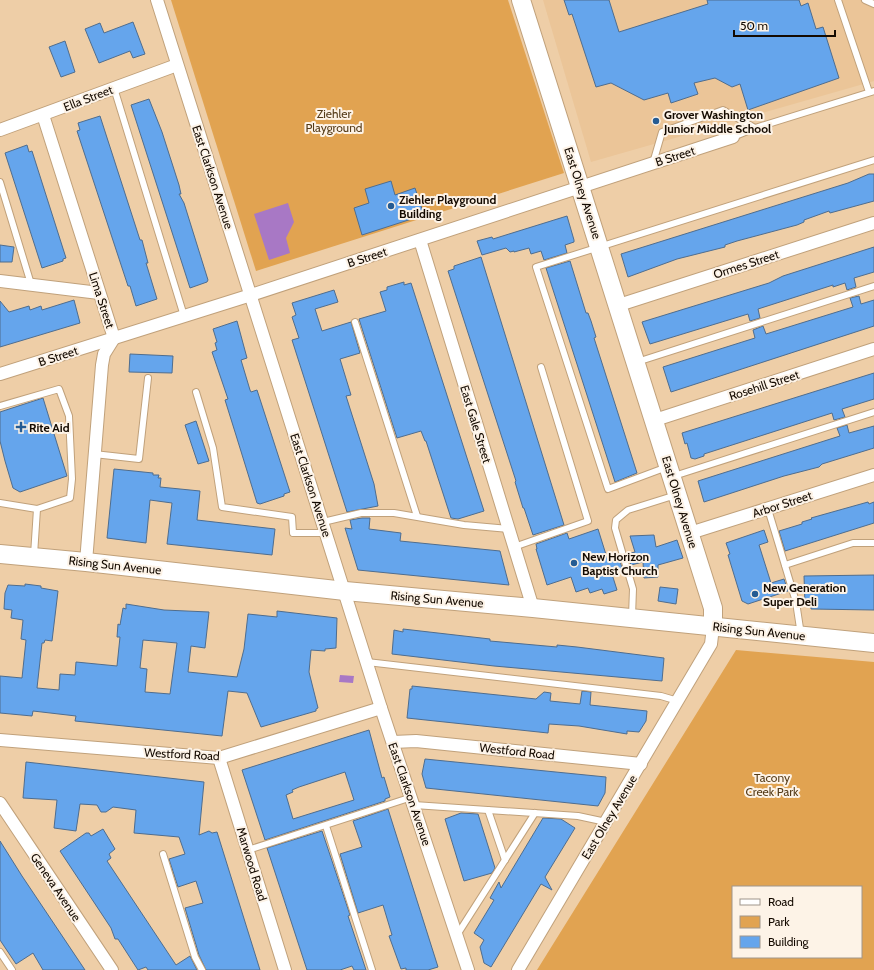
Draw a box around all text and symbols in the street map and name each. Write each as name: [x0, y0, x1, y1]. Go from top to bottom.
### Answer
scale bar: [734, 12, 835, 38]
text: 50 m: [740, 18, 768, 33]
street label: Ella Street: [61, 82, 115, 114]
park label: Ziehler Playground: [305, 106, 363, 135]
place label: Grover Washington Junior Middle School: [663, 107, 771, 136]
marker: Grover Washington Junior Middle School: [651, 116, 661, 126]
street label: East Clarkson Avenue: [189, 123, 237, 231]
street label: B Street: [653, 143, 697, 169]
street label: East Olney Avenue: [561, 145, 605, 241]
place label: Ziehler Playground Building: [399, 192, 496, 221]
marker: Ziehler Playground Building: [386, 201, 396, 211]
street label: B Street: [345, 244, 389, 270]
street label: Ormes Street: [711, 246, 781, 282]
street label: Lima Street: [86, 270, 118, 330]
street label: B Street: [36, 343, 80, 369]
street label: Rosehill Street: [727, 367, 801, 403]
street label: East Gale Street: [457, 383, 495, 465]
place label: Rite Aid: [29, 420, 70, 435]
marker: Rite Aid: [16, 422, 26, 432]
street label: East Clarkson Avenue: [287, 431, 335, 539]
street label: East Olney Avenue: [659, 454, 701, 550]
street label: Arbor Street: [750, 487, 814, 521]
place label: New Horizon Baptist Church: [582, 549, 658, 578]
street label: Rising Sun Avenue: [68, 553, 162, 577]
marker: New Horizon Baptist Church: [569, 558, 579, 568]
place label: New Generation Super Deli: [763, 580, 846, 609]
street label: Rising Sun Avenue: [390, 587, 484, 611]
marker: New Generation Super Deli: [750, 589, 760, 599]
street label: Rising Sun Avenue: [712, 619, 806, 643]
street label: East Clarkson Avenue: [385, 740, 435, 848]
street label: Westford Road: [479, 740, 555, 762]
street label: Westford Road: [144, 745, 220, 763]
park label: Tacony Creek Park: [746, 770, 799, 799]
street label: East Olney Avenue: [578, 772, 640, 862]
street label: Marwood Road: [234, 825, 270, 903]
street label: Geneva Avenue: [28, 850, 84, 924]
legend: [732, 886, 862, 958]
text: Road: [768, 894, 794, 909]
text: Park: [768, 914, 790, 929]
text: Building: [768, 934, 810, 949]

